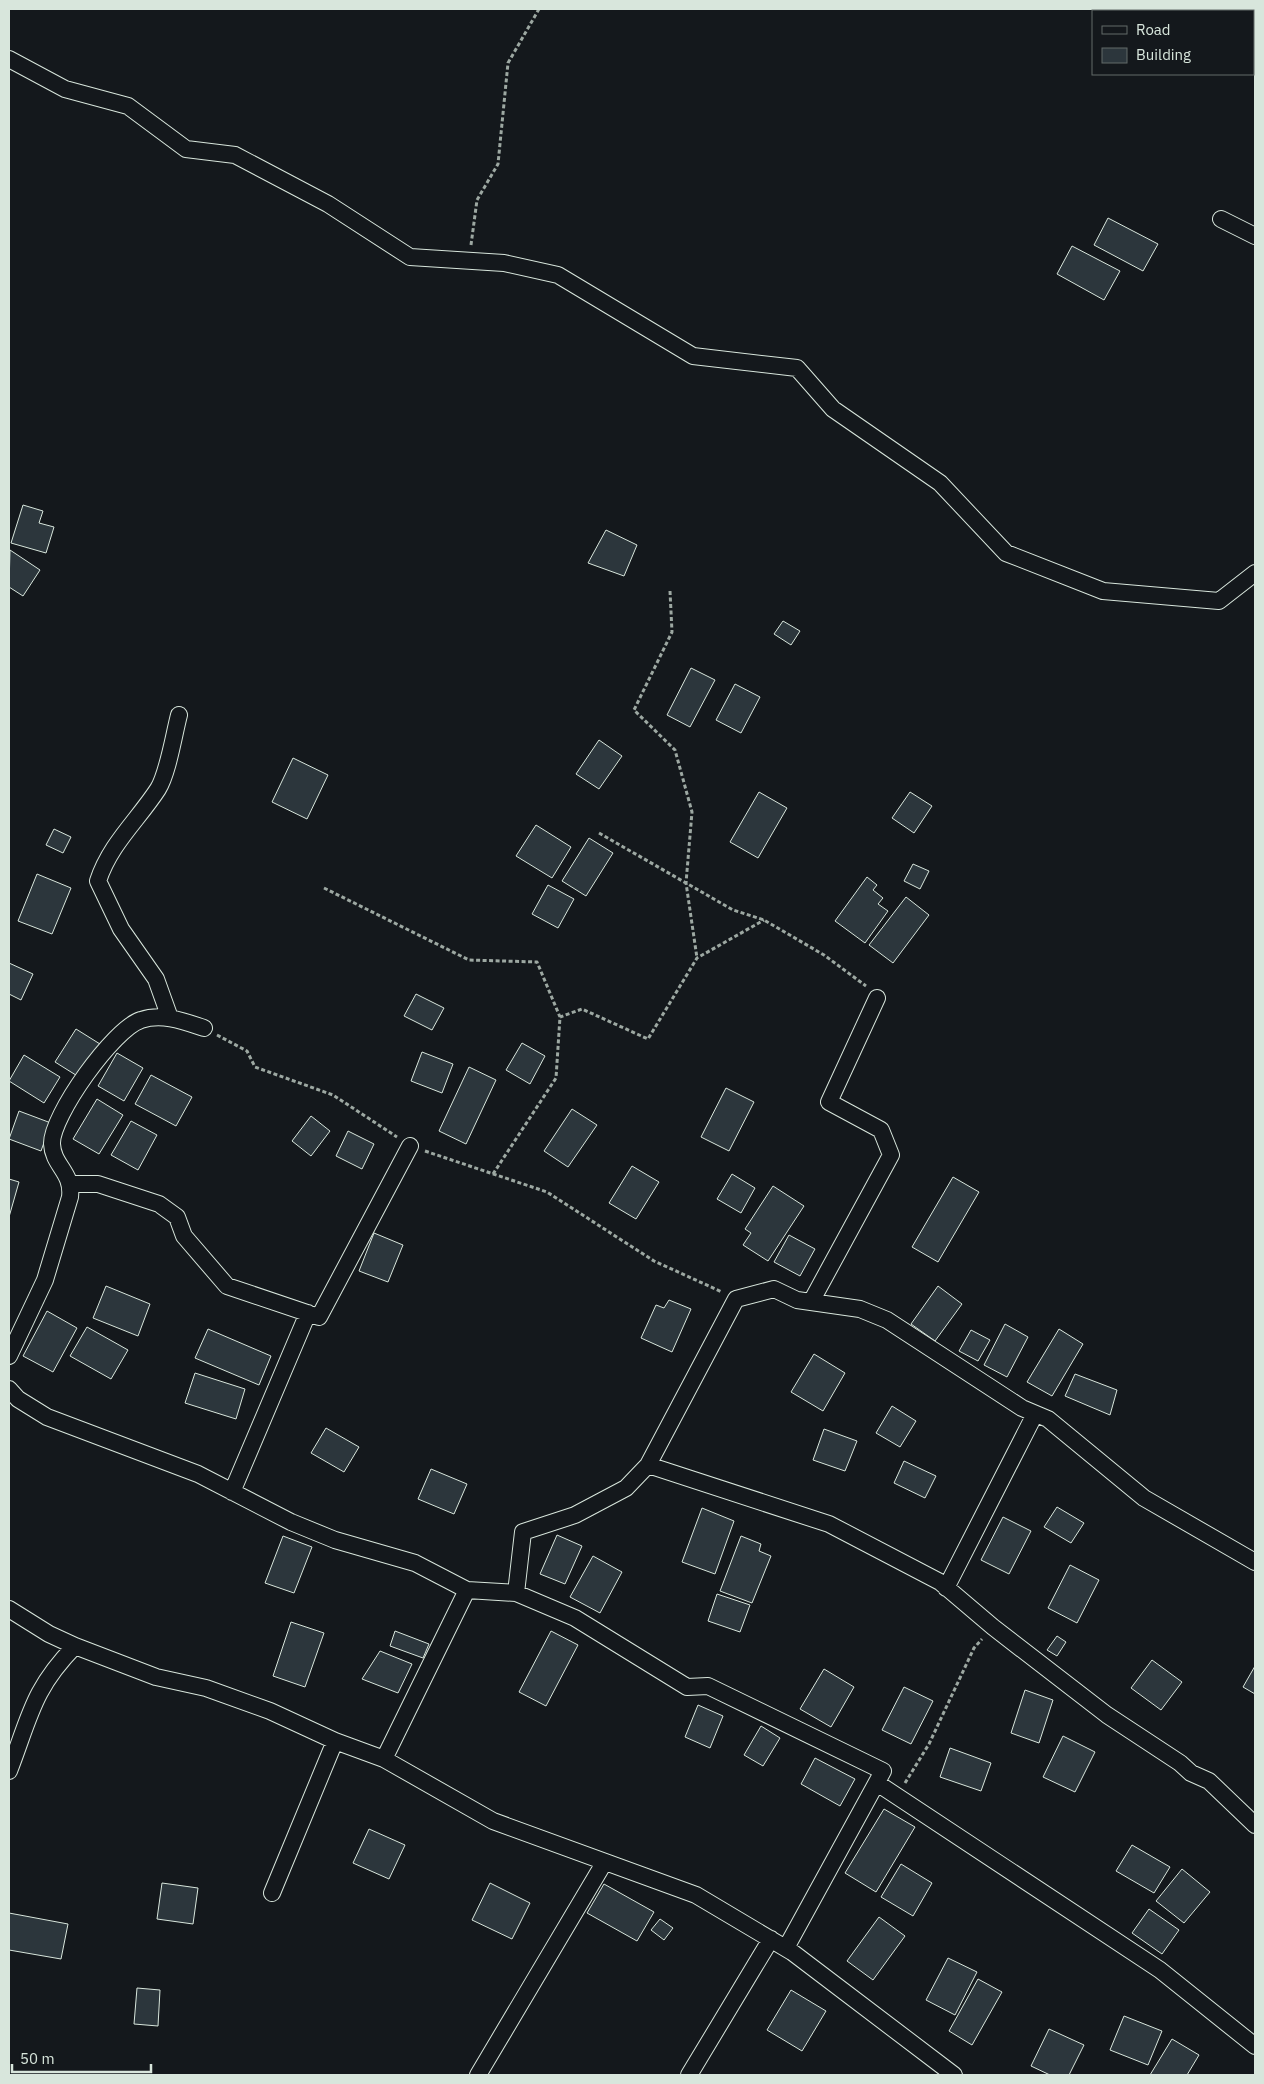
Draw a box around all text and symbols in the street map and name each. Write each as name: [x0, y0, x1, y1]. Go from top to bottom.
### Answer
legend: [1092, 10, 1254, 75]
text: Road: [1136, 20, 1171, 39]
text: Building: [1136, 45, 1191, 64]
scale bar: [12, 2042, 151, 2074]
text: 50 m: [20, 2049, 55, 2068]

